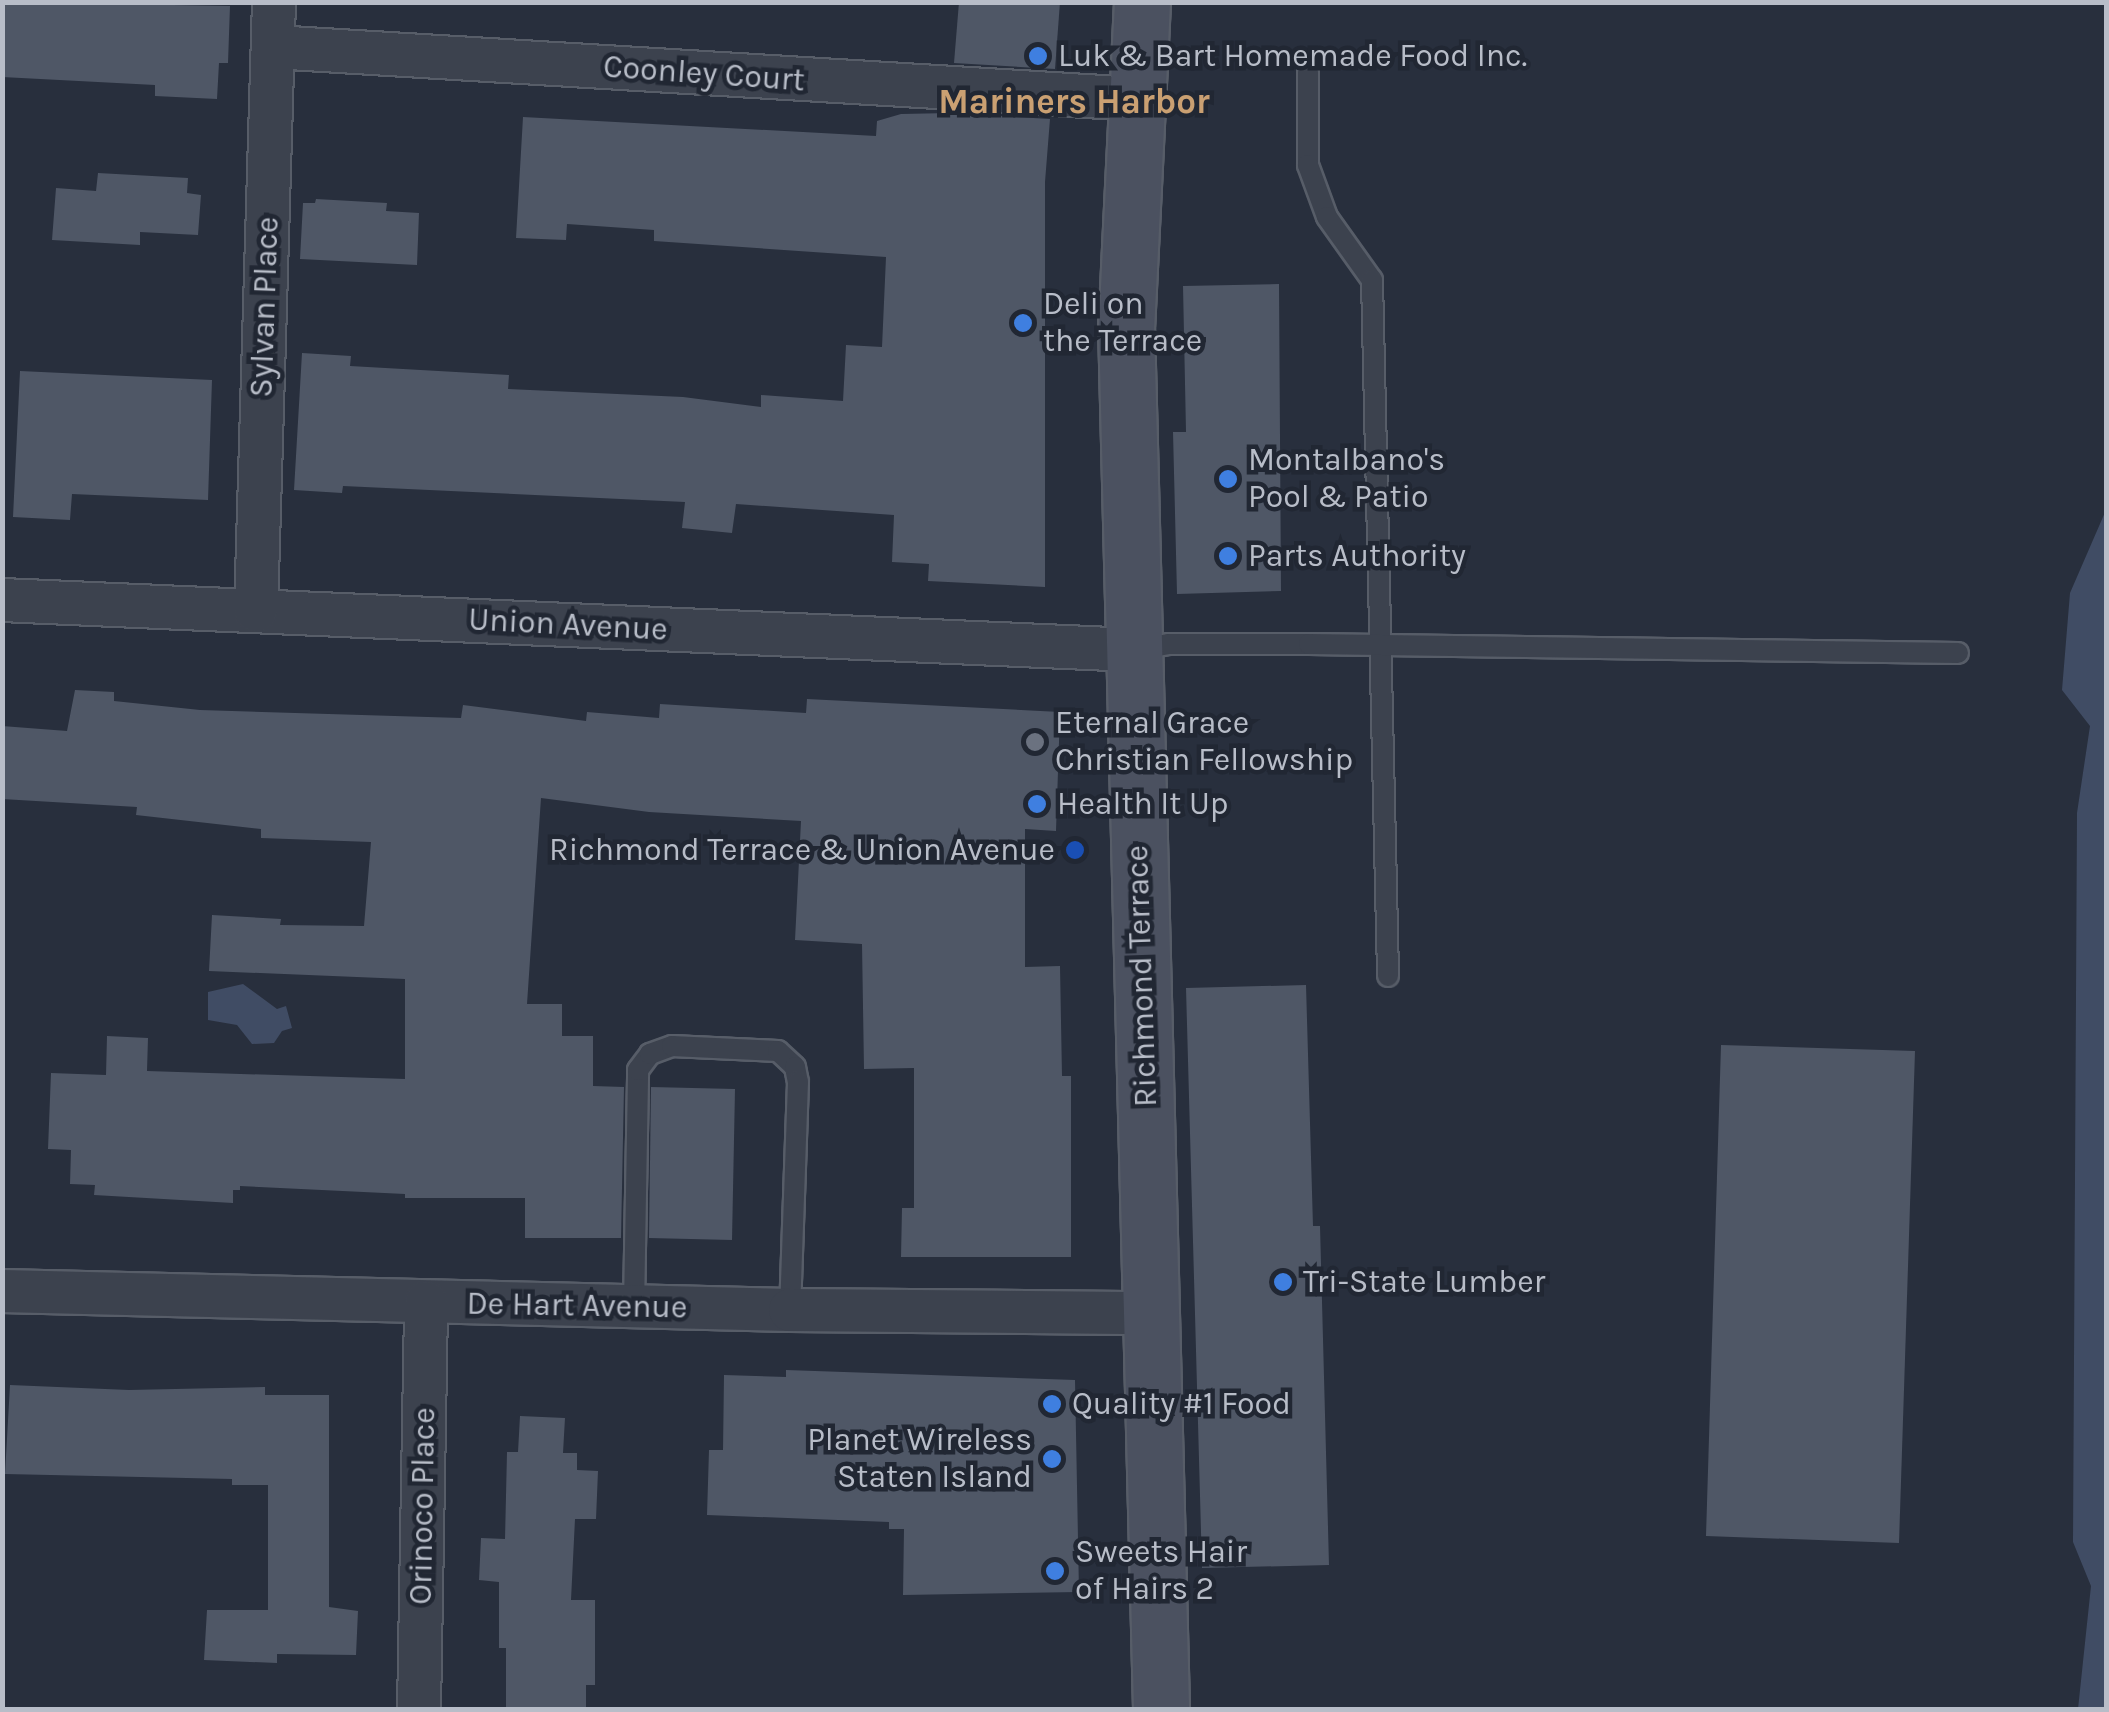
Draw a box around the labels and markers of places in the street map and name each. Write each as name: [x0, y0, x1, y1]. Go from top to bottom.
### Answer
place label: Luk & Bart Homemade Food Inc.: [1058, 37, 1527, 75]
marker: Luk & Bart Homemade Food Inc.: [1027, 45, 1049, 67]
place label: Deli on the Terrace: [1043, 286, 1202, 361]
marker: Deli on the Terrace: [1012, 312, 1034, 334]
place label: Montalbano's Pool & Patio: [1248, 442, 1445, 517]
marker: Montalbano's Pool & Patio: [1217, 468, 1239, 490]
place label: Parts Authority: [1248, 537, 1466, 575]
marker: Parts Authority: [1217, 545, 1239, 567]
place label: Eternal Grace Christian Fellowship: [1055, 705, 1353, 780]
marker: Eternal Grace Christian Fellowship: [1024, 731, 1046, 753]
place label: Health It Up: [1057, 785, 1229, 823]
marker: Health It Up: [1026, 793, 1048, 815]
place label: Richmond Terrace & Union Avenue: [549, 831, 1055, 869]
marker: Richmond Terrace & Union Avenue: [1064, 839, 1086, 861]
place label: Tri-State Lumber: [1303, 1263, 1545, 1301]
marker: Tri-State Lumber: [1272, 1271, 1294, 1293]
place label: Quality #1 Food: [1072, 1385, 1291, 1423]
marker: Quality #1 Food: [1041, 1393, 1063, 1415]
place label: Planet Wireless Staten Island: [807, 1422, 1032, 1497]
marker: Planet Wireless Staten Island: [1041, 1448, 1063, 1470]
place label: Sweets Hair of Hairs 2: [1075, 1534, 1247, 1609]
marker: Sweets Hair of Hairs 2: [1044, 1560, 1066, 1582]

